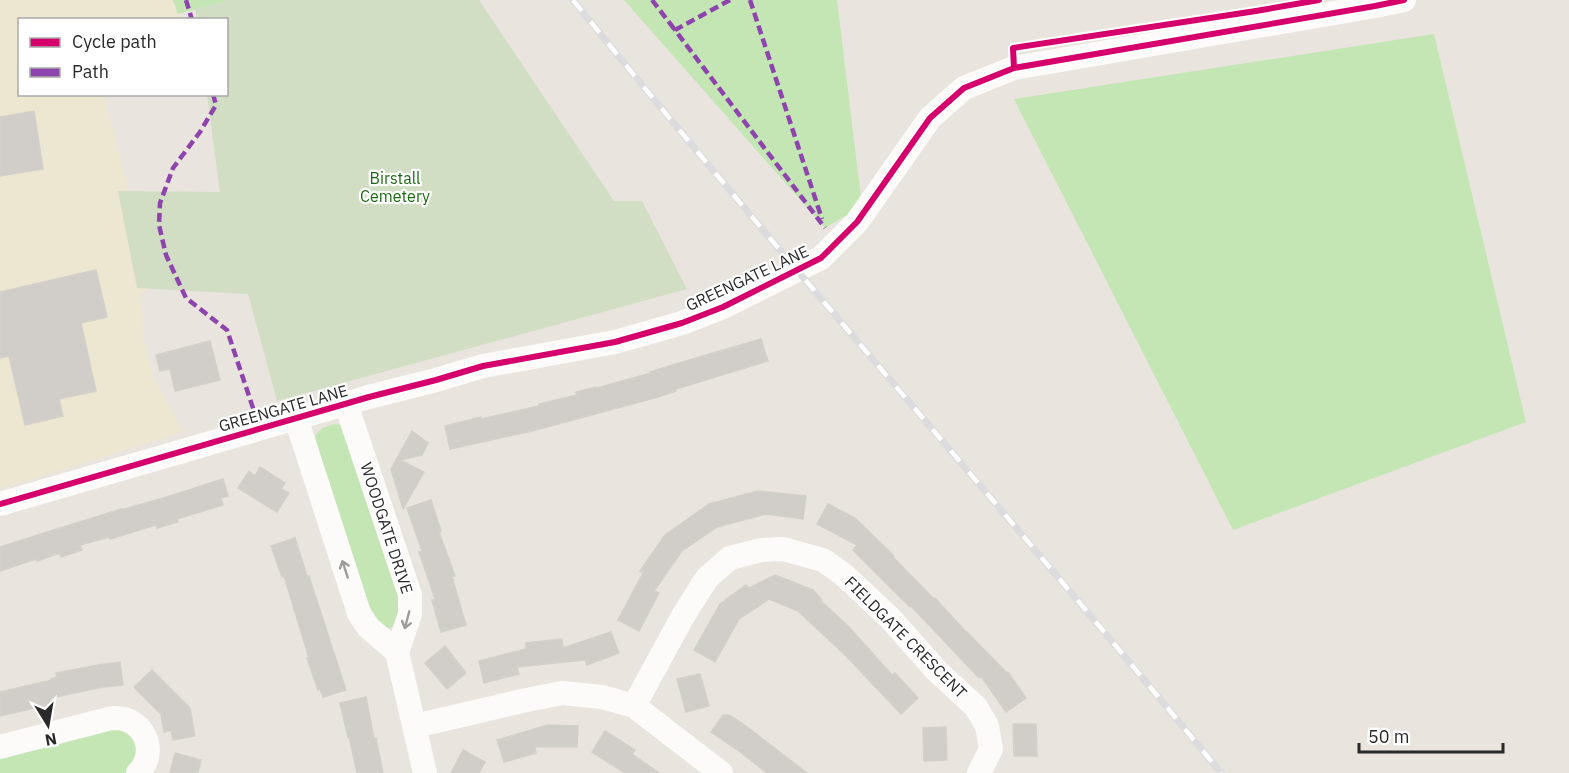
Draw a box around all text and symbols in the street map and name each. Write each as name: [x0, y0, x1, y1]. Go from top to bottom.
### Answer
legend: [18, 18, 228, 96]
text: Cycle path: [72, 30, 157, 53]
text: Path: [72, 60, 109, 83]
park label: Birstall Cemetery: [360, 168, 430, 206]
street label: GREENGATE LANE: [682, 241, 812, 315]
street label: GREENGATE LANE: [216, 380, 350, 436]
street label: WOODGATE DRIVE: [356, 460, 418, 596]
one-way arrow: [339, 560, 350, 579]
street label: FIELDGATE CRESCENT: [841, 572, 971, 702]
one-way arrow: [401, 610, 413, 629]
north arrow: [18, 695, 78, 755]
scale bar: [1359, 716, 1503, 754]
text: 50 m: [1368, 725, 1410, 748]
text: N: [43, 729, 58, 751]

